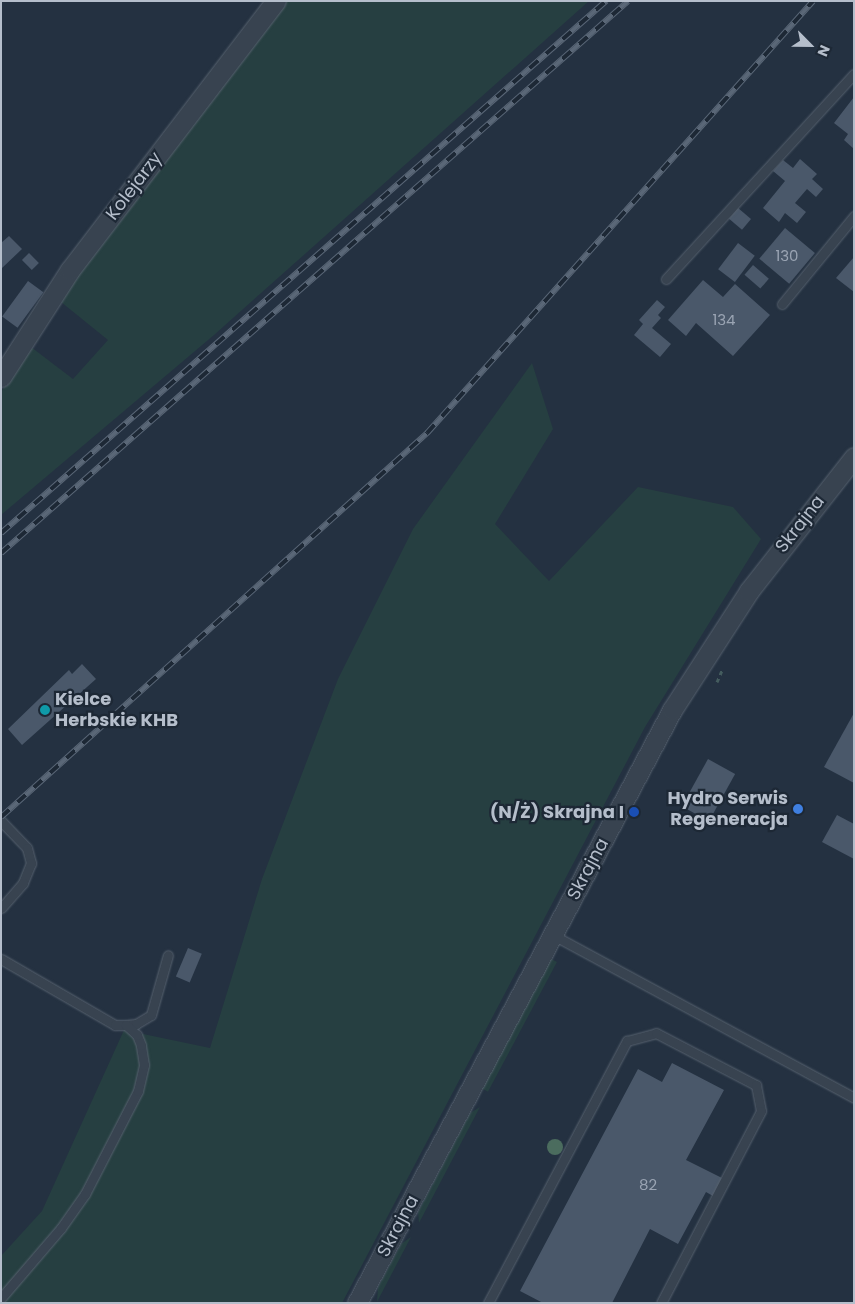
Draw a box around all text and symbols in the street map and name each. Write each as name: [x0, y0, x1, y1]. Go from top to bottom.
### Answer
north arrow: [785, 20, 835, 70]
text: N: [813, 42, 835, 60]
street label: Kolejarzy: [101, 148, 167, 224]
house number: 130: [775, 247, 799, 265]
house number: 134: [712, 311, 736, 329]
street label: Skrajna: [771, 491, 829, 557]
place label: Kielce Herbskie KHB: [55, 689, 178, 732]
marker: Kielce Herbskie KHB: [39, 704, 51, 716]
place label: Hydro Serwis Regeneracja: [667, 788, 788, 831]
place label: (N/Ż) Skrajna I: [490, 801, 624, 823]
marker: Hydro Serwis Regeneracja: [792, 803, 804, 815]
marker: (N/Ż) Skrajna I: [628, 806, 640, 818]
street label: Skrajna: [563, 834, 613, 904]
house number: 82: [639, 1176, 657, 1194]
street label: Skrajna: [373, 1191, 423, 1261]

